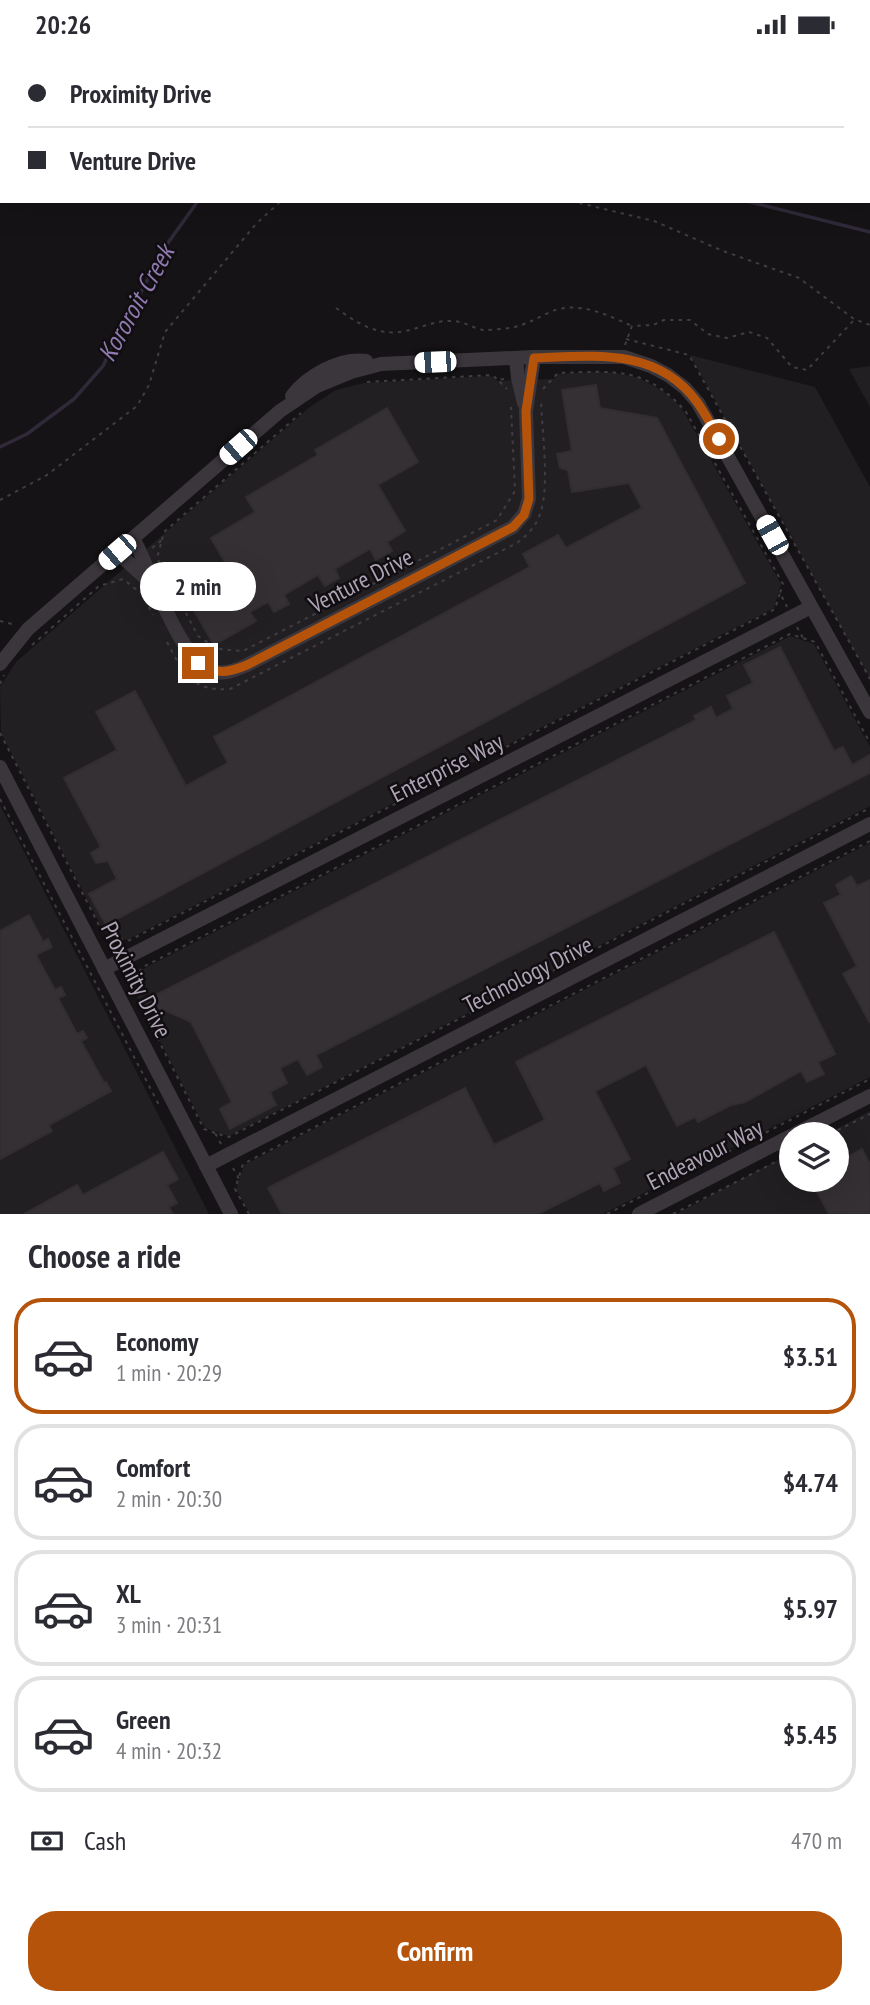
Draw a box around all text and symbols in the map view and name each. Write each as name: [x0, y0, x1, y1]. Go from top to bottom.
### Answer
text: 20:26: [35, 8, 91, 41]
text: Proximity Drive: [70, 77, 212, 110]
text: Venture Drive: [70, 144, 196, 177]
water label: Kororoit Creek: [90, 236, 182, 367]
car: [414, 351, 457, 373]
route start: [703, 423, 735, 455]
car: [216, 425, 261, 469]
car: [753, 512, 792, 558]
car: [95, 530, 140, 574]
street label: Venture Drive: [303, 541, 418, 620]
callout: 2 min: [140, 561, 256, 611]
text: 2 min: [175, 572, 221, 601]
route end: [182, 647, 214, 679]
street label: Enterprise Way: [385, 726, 508, 809]
street label: Proximity Drive: [94, 917, 179, 1043]
street label: Technology Drive: [458, 929, 598, 1020]
street label: Endeavour Way: [642, 1112, 768, 1197]
map controls: [779, 1122, 849, 1192]
button: layers: [779, 1122, 849, 1192]
text: Choose a ride: [28, 1235, 181, 1277]
icon: car: [32, 1325, 95, 1388]
text: Economy: [116, 1325, 198, 1358]
text: $3.51: [783, 1340, 838, 1373]
text: 1 min · 20:29: [116, 1358, 222, 1387]
icon: car: [32, 1451, 95, 1514]
text: Comfort: [116, 1451, 190, 1484]
text: $4.74: [783, 1466, 838, 1499]
text: 2 min · 20:30: [116, 1484, 222, 1513]
icon: car: [32, 1577, 95, 1640]
text: XL: [116, 1577, 141, 1610]
text: $5.97: [783, 1592, 838, 1625]
text: 3 min · 20:31: [116, 1610, 222, 1639]
icon: car: [32, 1703, 95, 1766]
text: Green: [116, 1703, 171, 1736]
text: $5.45: [783, 1718, 838, 1751]
text: 4 min · 20:32: [116, 1736, 222, 1765]
icon: cash: [28, 1822, 66, 1860]
text: Cash: [84, 1824, 126, 1857]
text: 470 m: [791, 1826, 842, 1855]
button: Confirm: [28, 1911, 842, 1991]

